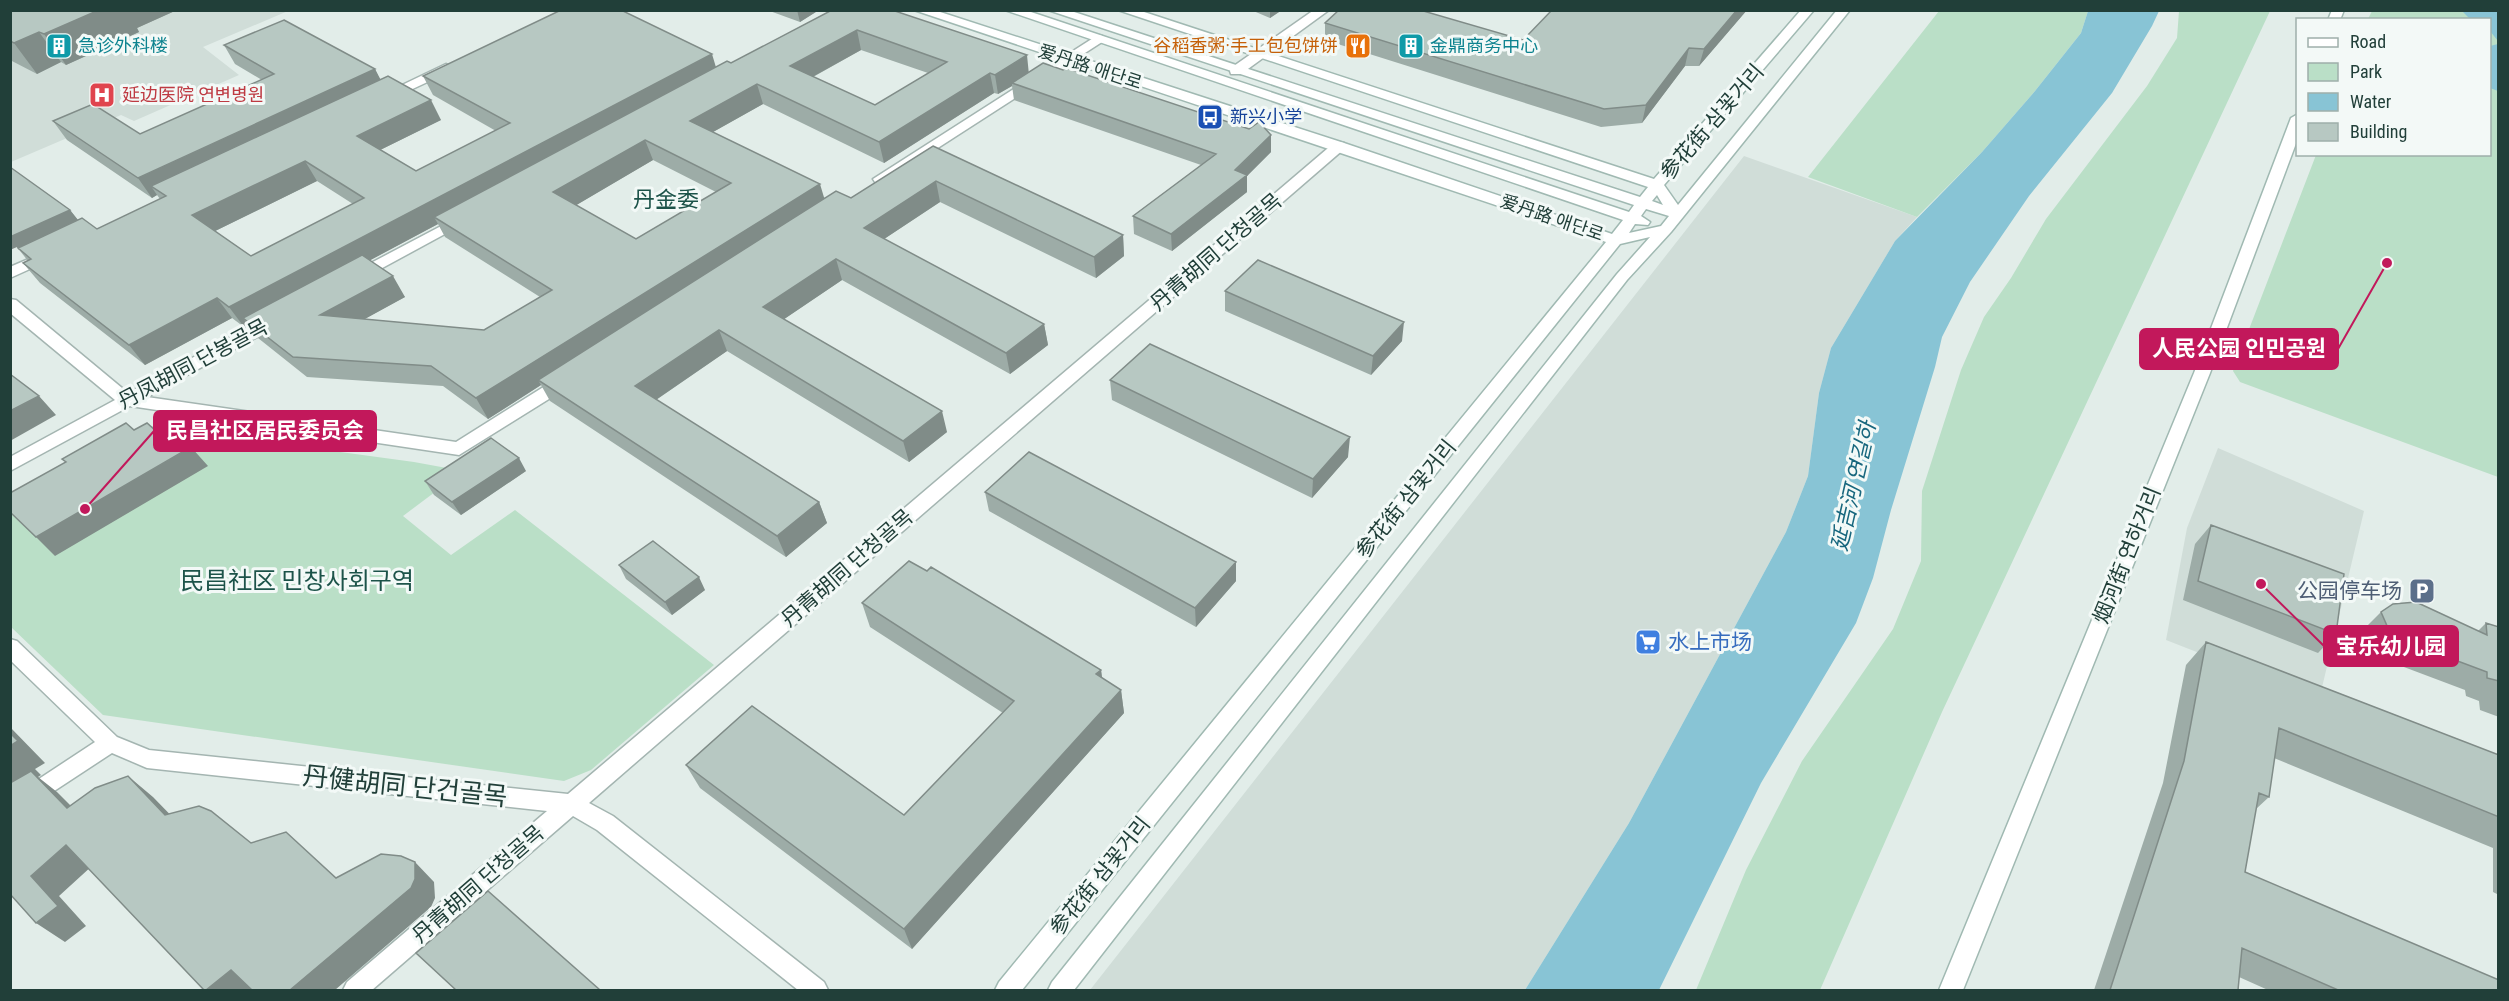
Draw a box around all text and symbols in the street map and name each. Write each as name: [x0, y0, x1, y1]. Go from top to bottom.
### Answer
legend: [2296, 18, 2491, 156]
building icon: 急诊外科楼: [44, 31, 74, 61]
restaurant icon: 谷稻香粥·手工包包饼饼: [1343, 31, 1373, 61]
building icon: 金鼎商务中心: [1396, 31, 1426, 61]
text: Road: [2350, 31, 2386, 52]
place label: 急诊外科楼: [78, 35, 168, 56]
place label: 谷稻香粥·手工包包饼饼: [1154, 35, 1338, 56]
place label: 金鼎商务中心: [1430, 35, 1538, 56]
street label: 爱丹路 애단로: [1036, 40, 1145, 93]
street label: 参花街 삼꽃거리: [1655, 59, 1769, 185]
text: Park: [2350, 61, 2382, 82]
hospital icon: 延边医院 연변병원: [87, 80, 117, 110]
place label: 延边医院 연변병원: [122, 84, 264, 105]
text: Water: [2350, 91, 2392, 112]
bus stop icon: 新兴小学: [1195, 102, 1225, 132]
place label: 新兴小学: [1230, 106, 1302, 127]
text: Building: [2350, 121, 2407, 142]
district label: 丹金委: [633, 187, 699, 212]
street label: 丹青胡同 단청골목: [1145, 188, 1287, 316]
street label: 爱丹路 애단로: [1498, 190, 1607, 245]
street label: 丹凤胡同 단봉골목: [114, 314, 272, 414]
callout: 人民公园 인민공원: [2140, 329, 2338, 369]
text: 人民公园 인민공원: [2152, 336, 2326, 361]
callout: 民昌社区居民委员会: [154, 411, 376, 451]
water label: 延吉河 연길하: [1826, 416, 1881, 553]
text: 民昌社区居民委员会: [166, 418, 364, 443]
street label: 参花街 삼꽃거리: [1351, 435, 1461, 563]
street label: 烟河街 연하거리: [2089, 483, 2165, 627]
street label: 丹青胡同 단청골목: [776, 504, 918, 632]
district label: 民昌社区 민창사회구역: [180, 567, 414, 595]
parking icon: 公园停车场: [2407, 576, 2437, 606]
place label: 公园停车场: [2297, 579, 2402, 603]
callout: 宝乐幼儿园: [2324, 626, 2458, 666]
supermarket icon: 水上市场: [1633, 627, 1663, 657]
place label: 水上市场: [1668, 630, 1752, 654]
text: 宝乐幼儿园: [2336, 634, 2446, 659]
street label: 丹健胡同 단건골목: [301, 760, 509, 812]
street label: 参花街 삼꽃거리: [1045, 812, 1155, 940]
street label: 丹青胡同 단청골목: [407, 820, 549, 948]

